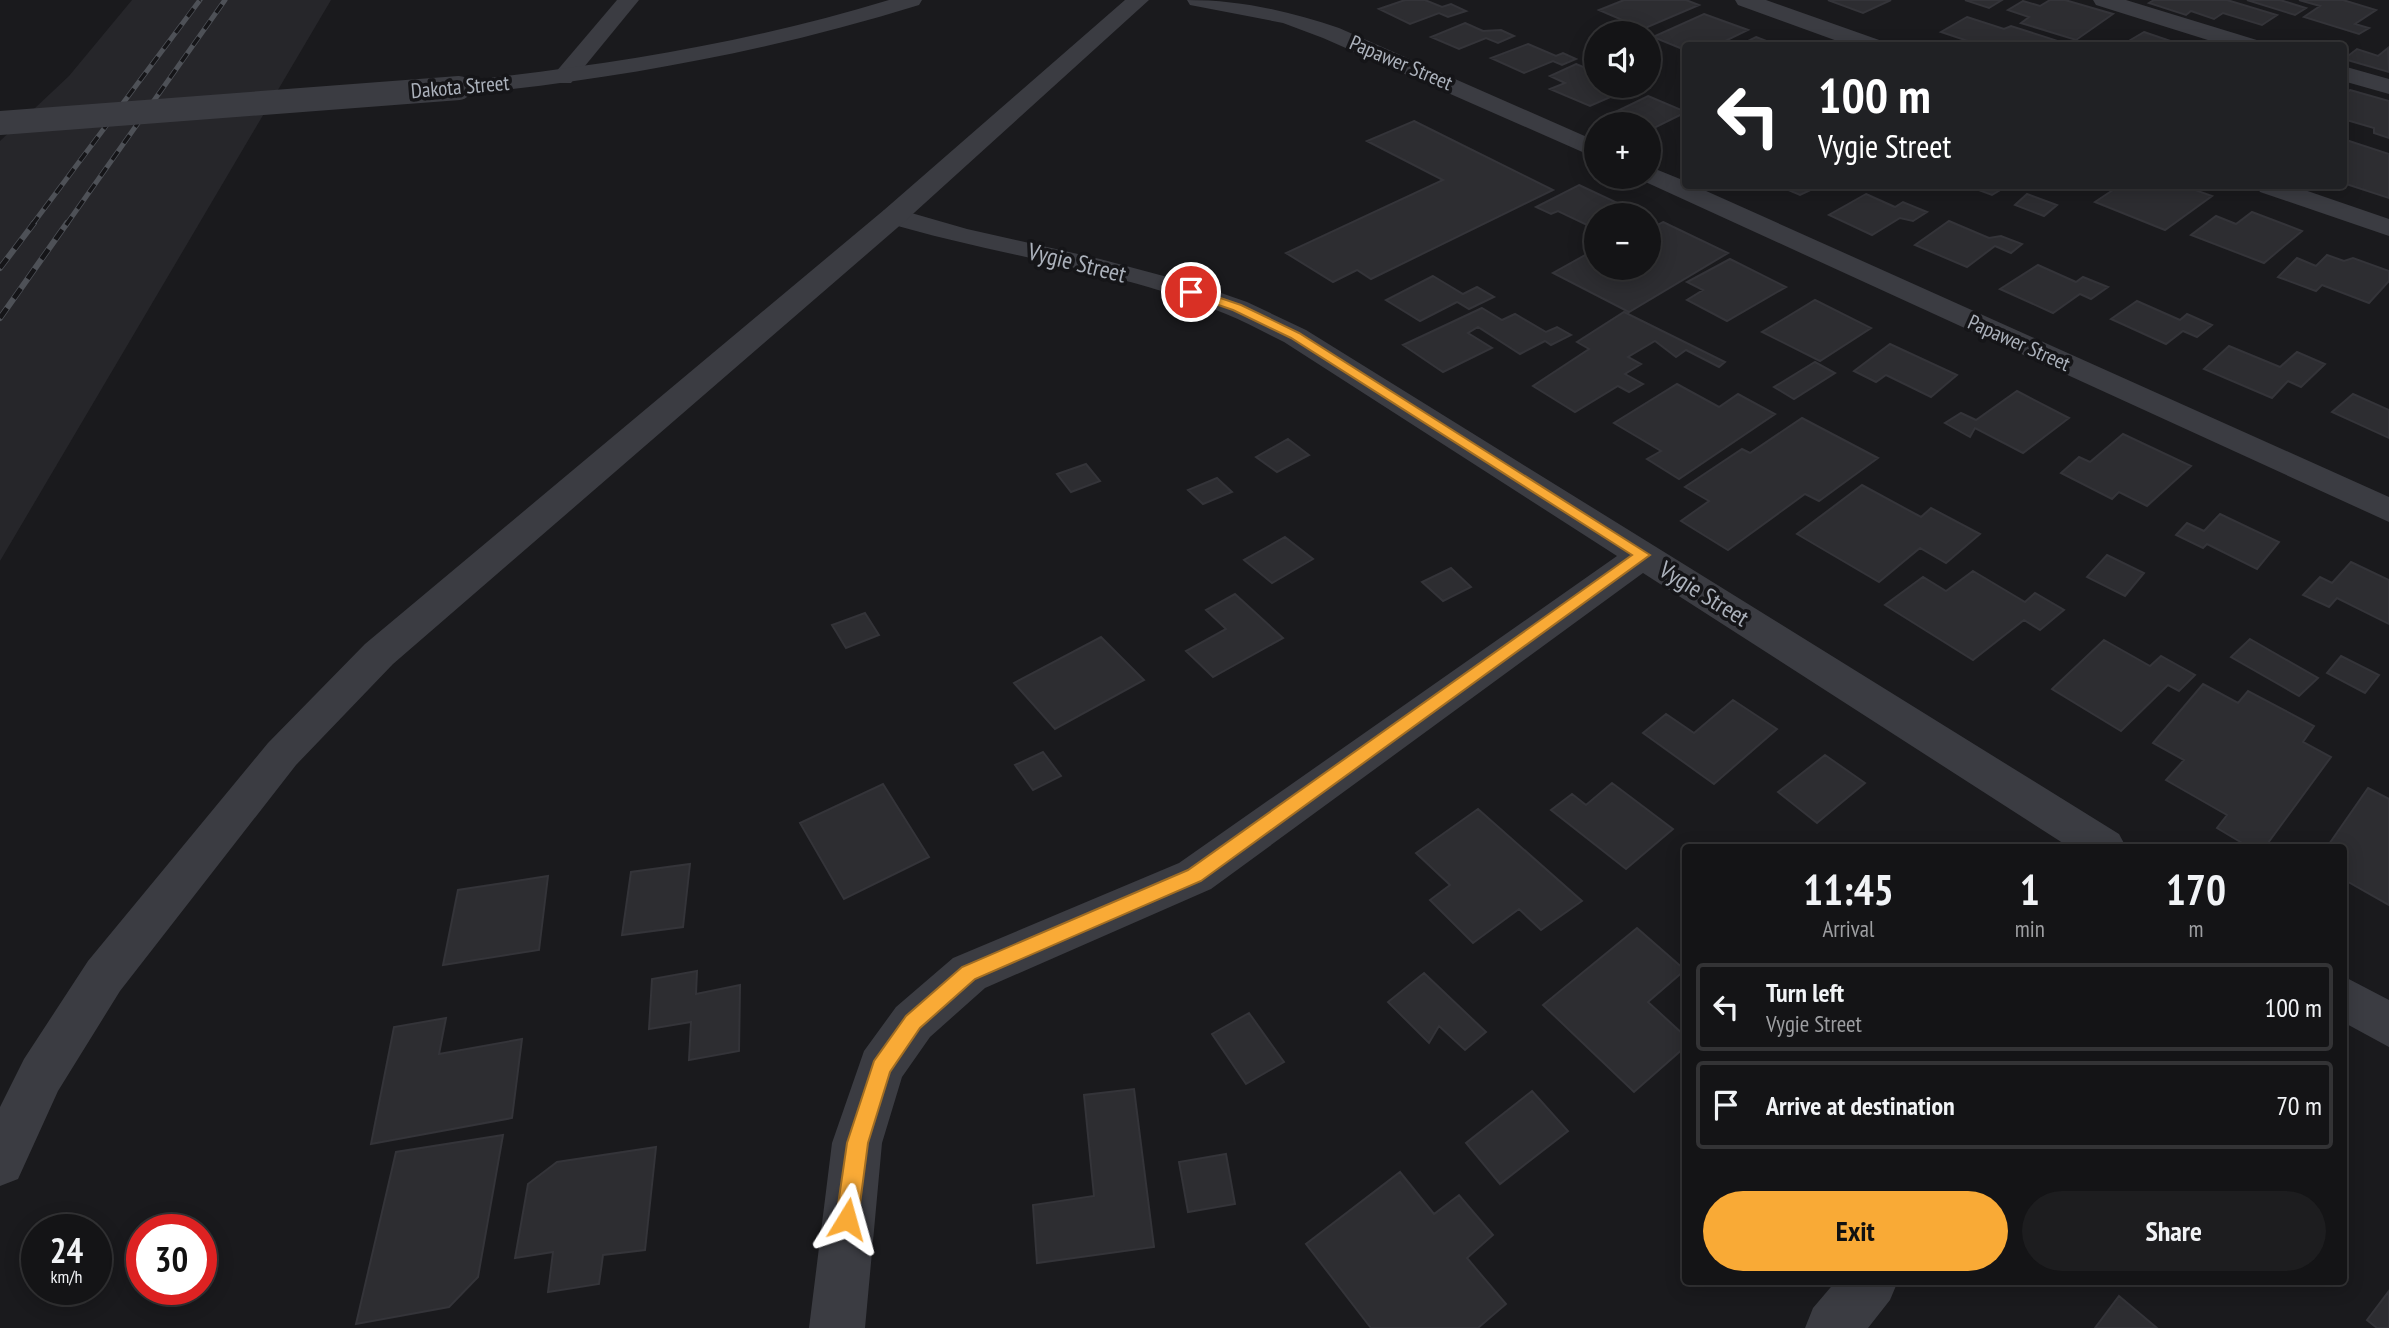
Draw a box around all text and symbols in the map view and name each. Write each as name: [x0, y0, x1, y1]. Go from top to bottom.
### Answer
map controls: [1584, 21, 1661, 280]
button: sound: [1584, 21, 1661, 98]
street label: Papawer Street: [1346, 29, 1457, 96]
text: 100 m: [1818, 63, 1931, 127]
street label: Dakota Street: [410, 69, 510, 104]
icon: left: [1703, 70, 1794, 161]
button: +: [1584, 112, 1661, 189]
text: Vygie Street: [1818, 125, 1951, 167]
button: −: [1584, 203, 1661, 280]
street label: Vygie Street: [1024, 235, 1130, 290]
pin: [1161, 262, 1221, 322]
icon: arrive: [1172, 273, 1210, 311]
street label: Papawer Street: [1964, 308, 2075, 377]
street label: Vygie Street: [1653, 553, 1755, 633]
text: 11:45: [1803, 862, 1894, 917]
text: 1: [2020, 862, 2040, 917]
text: 170: [2166, 862, 2226, 917]
text: Arrival: [1822, 914, 1874, 943]
text: min: [2015, 914, 2045, 943]
text: m: [2188, 914, 2203, 943]
text: Turn left: [1766, 976, 1844, 1009]
icon: left: [1707, 988, 1745, 1026]
text: 100 m: [2264, 991, 2322, 1024]
text: Vygie Street: [1766, 1009, 1862, 1038]
icon: arrive: [1707, 1086, 1745, 1124]
text: Arrive at destination: [1766, 1089, 1955, 1122]
text: 70 m: [2276, 1089, 2322, 1122]
position arrow: [810, 1182, 884, 1256]
button: Exit: [1703, 1191, 2008, 1271]
button: Share: [2022, 1191, 2326, 1271]
speed limit sign: 30: [126, 1214, 217, 1305]
text: 24: [50, 1227, 83, 1273]
text: km/h: [51, 1265, 82, 1288]

